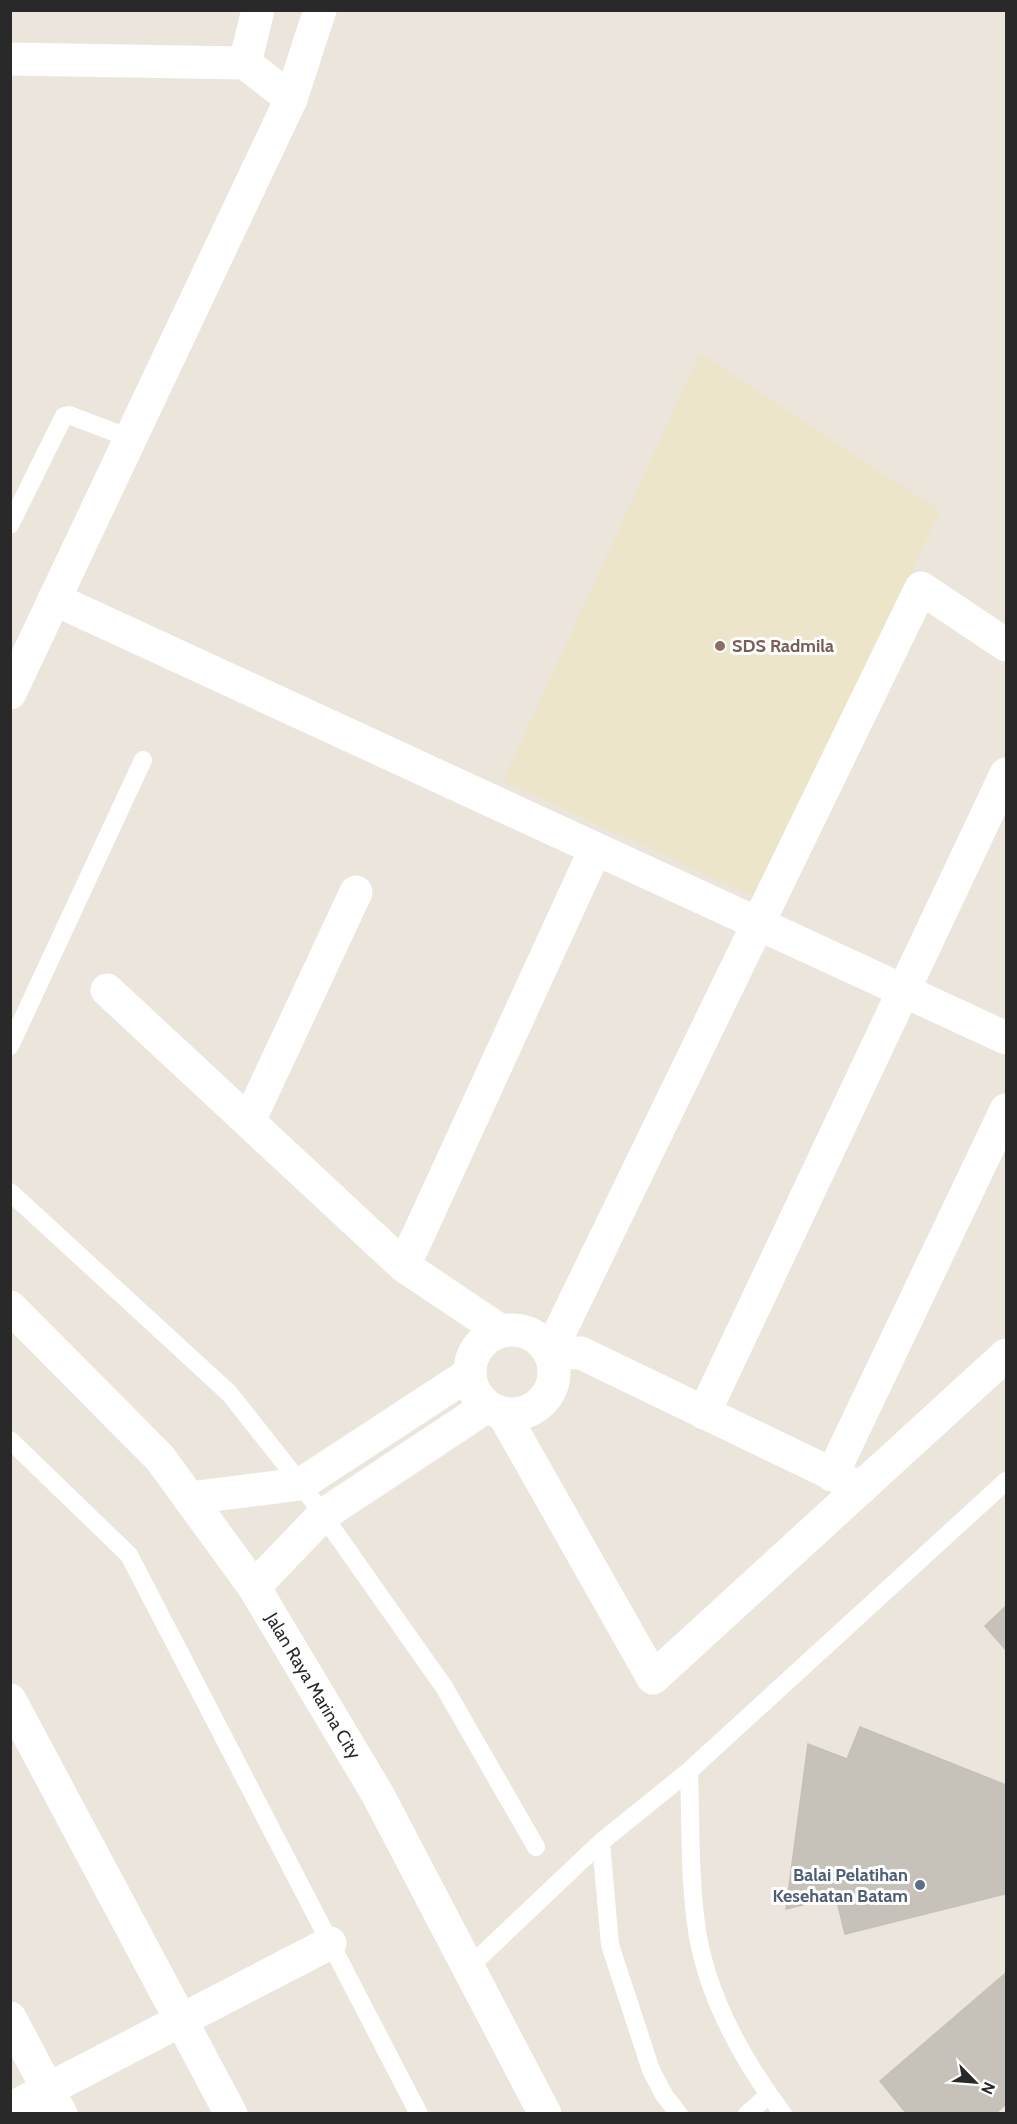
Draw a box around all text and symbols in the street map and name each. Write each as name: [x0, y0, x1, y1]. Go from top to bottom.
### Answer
place label: SDS Radmila: [732, 635, 834, 657]
marker: SDS Radmila: [713, 639, 727, 653]
street label: Jalan Raya Marina City: [260, 1608, 365, 1763]
place label: Balai Pelatihan Kesehatan Batam: [772, 1864, 908, 1907]
marker: Balai Pelatihan Kesehatan Batam: [913, 1878, 927, 1892]
north arrow: [945, 2052, 1005, 2112]
text: N: [977, 2079, 999, 2097]

